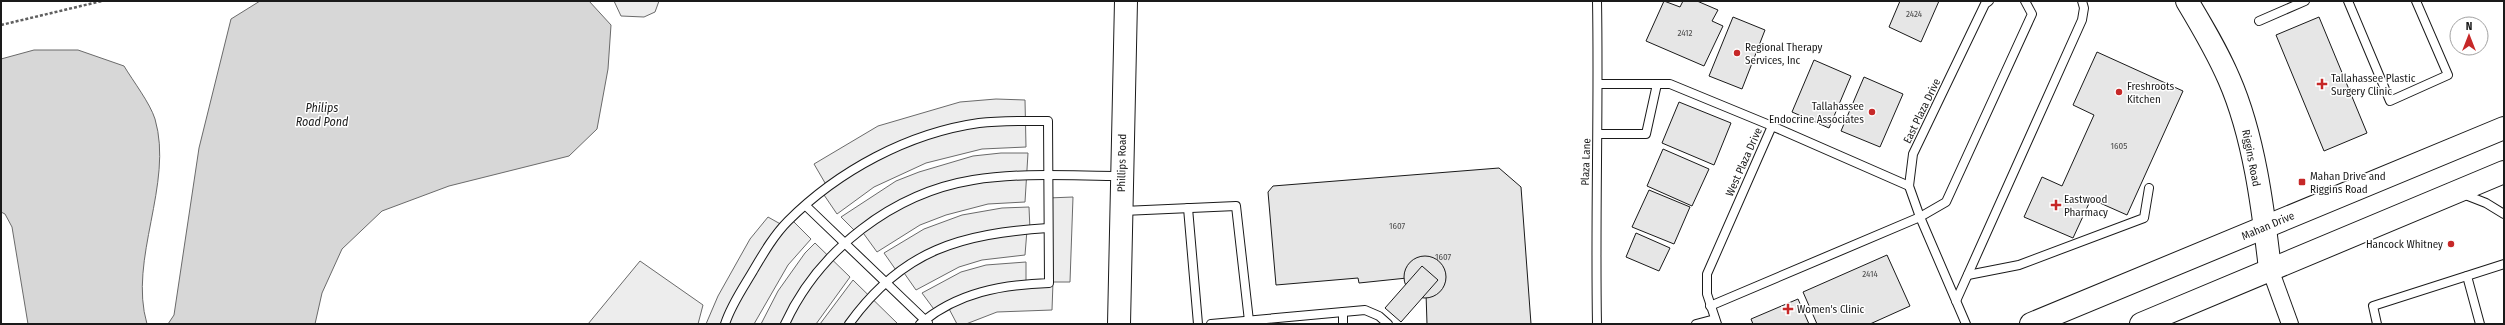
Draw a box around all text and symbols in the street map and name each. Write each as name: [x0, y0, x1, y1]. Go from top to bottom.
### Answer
house number: 2424: [1906, 9, 1923, 19]
north arrow: [2449, 16, 2489, 56]
text: N: [2466, 20, 2472, 33]
house number: 2412: [1677, 28, 1693, 38]
place label: Regional Therapy Services, Inc: [1745, 41, 1823, 67]
marker: Regional Therapy Services, Inc: [1732, 48, 1742, 58]
place label: Tallahassee Plastic Surgery Clinic: [2331, 72, 2416, 98]
street label: East Plaza Drive: [1901, 76, 1943, 146]
marker: Tallahassee Plastic Surgery Clinic: [2316, 78, 2328, 90]
place label: Freshroots Kitchen: [2127, 80, 2175, 106]
marker: Freshroots Kitchen: [2114, 87, 2124, 97]
place label: Tallahassee Endocrine Associates: [1769, 100, 1864, 126]
water label: Philips Road Pond: [296, 101, 349, 129]
marker: Tallahassee Endocrine Associates: [1867, 107, 1877, 117]
street label: West Plaza Drive: [1723, 126, 1765, 198]
street label: Riggins Road: [2239, 128, 2263, 188]
street label: Phillips Road: [1115, 134, 1129, 192]
street label: Plaza Lane: [1579, 138, 1593, 186]
house number: 1605: [2111, 141, 2127, 151]
place label: Mahan Drive and Riggins Road: [2310, 170, 2386, 196]
marker: Mahan Drive and Riggins Road: [2297, 177, 2307, 187]
place label: Eastwood Pharmacy: [2064, 193, 2108, 219]
marker: Eastwood Pharmacy: [2051, 200, 2061, 210]
street label: Mahan Drive: [2240, 209, 2296, 243]
house number: 1607: [1389, 221, 1405, 231]
place label: Hancock Whitney: [2366, 238, 2443, 251]
marker: Hancock Whitney: [2446, 239, 2456, 249]
house number: 1607: [1435, 252, 1451, 262]
house number: 2414: [1862, 269, 1878, 279]
marker: Women's Clinic: [1782, 303, 1794, 315]
place label: Women's Clinic: [1797, 303, 1865, 316]

